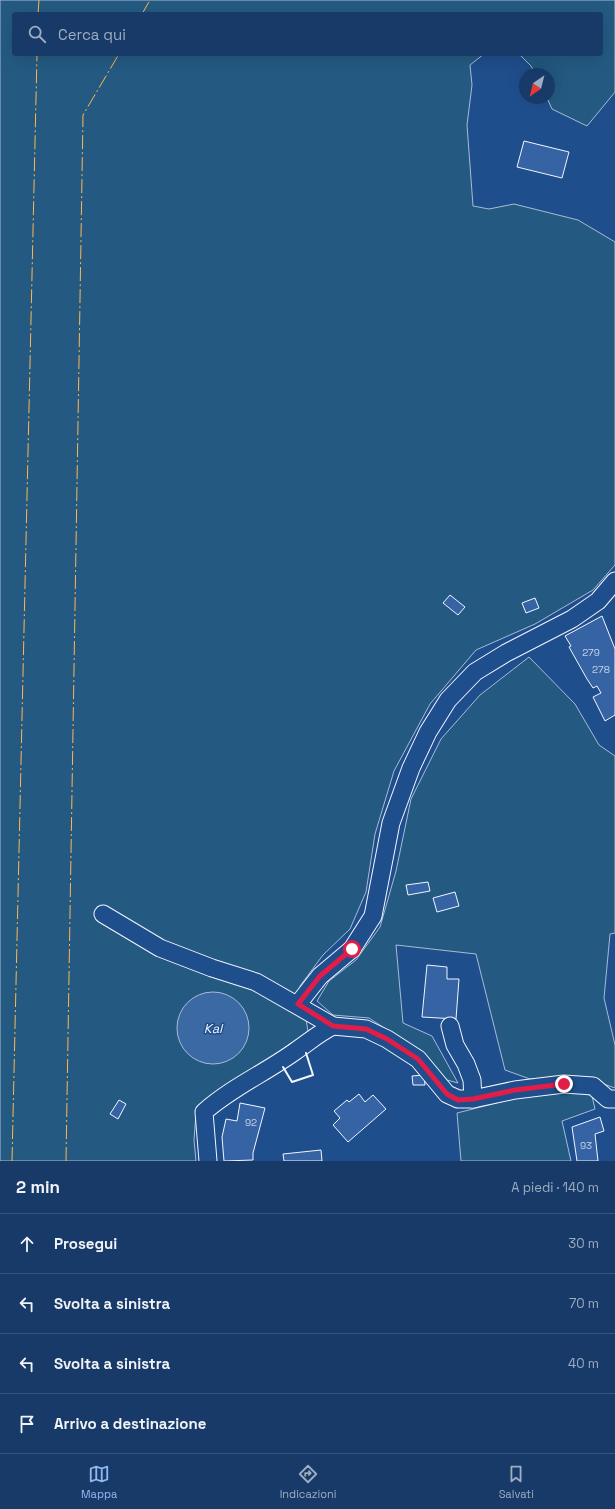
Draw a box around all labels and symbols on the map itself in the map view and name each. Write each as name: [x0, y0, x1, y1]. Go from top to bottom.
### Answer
north arrow: [519, 68, 555, 104]
house number: 279: [582, 646, 600, 659]
house number: 278: [592, 663, 610, 676]
route start: [343, 940, 361, 958]
water label: Kal: [204, 1020, 224, 1037]
route end: [555, 1075, 573, 1093]
house number: 92: [245, 1116, 257, 1129]
house number: 93: [580, 1139, 592, 1152]

